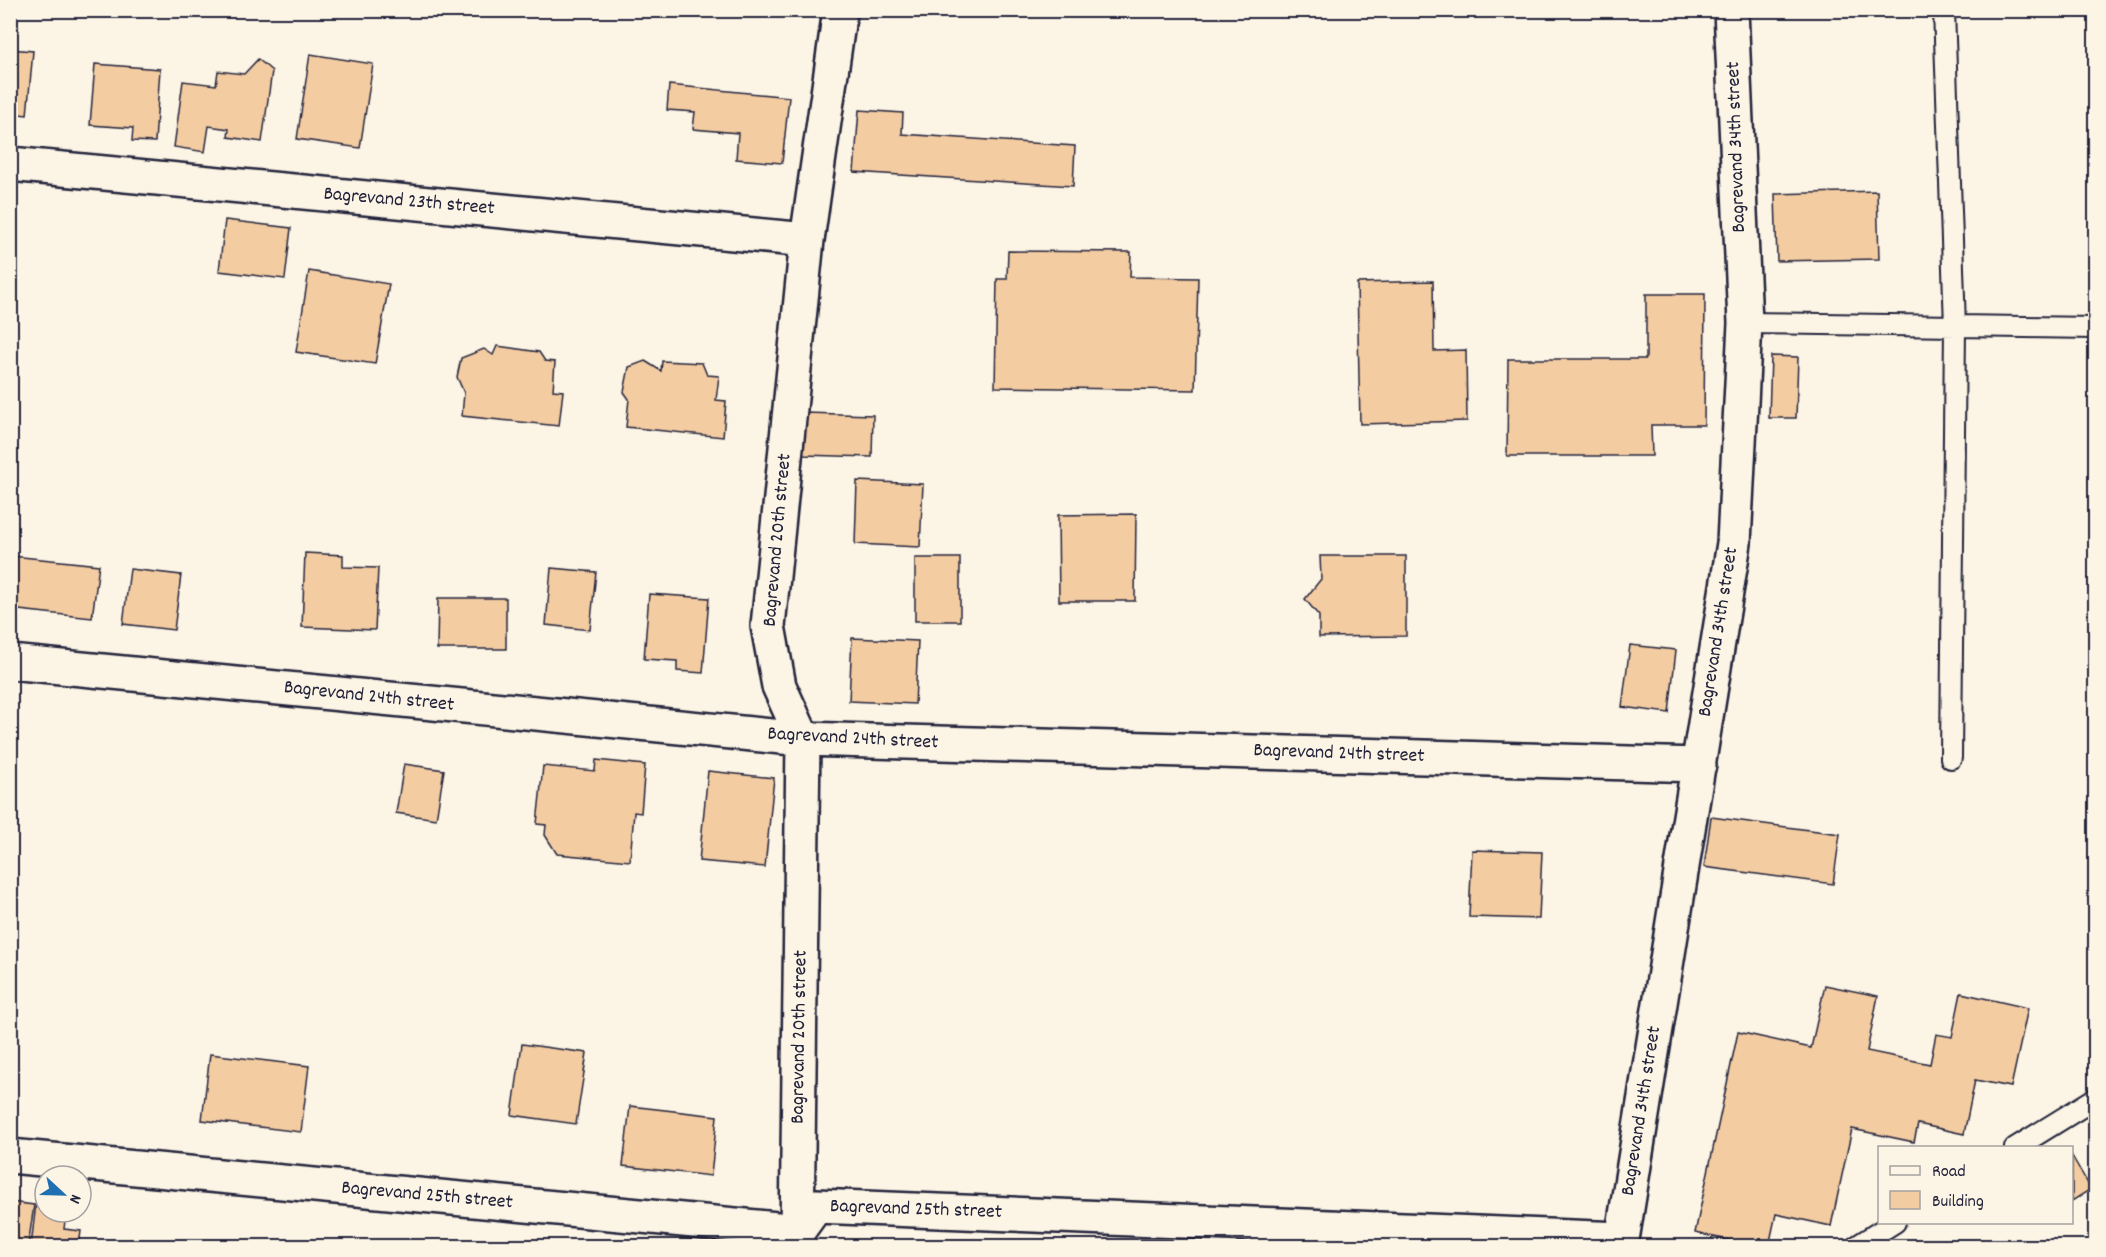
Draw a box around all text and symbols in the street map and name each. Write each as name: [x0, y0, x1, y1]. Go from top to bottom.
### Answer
street label: Bagrevand 34th street: [1720, 61, 1754, 233]
street label: Bagrevand 23th street: [322, 181, 496, 223]
street label: Bagrevand 20th street: [756, 452, 800, 628]
street label: Bagrevand 34th street: [1692, 545, 1746, 719]
street label: Bagrevand 24th street: [282, 674, 456, 720]
street label: Bagrevand 24th street: [767, 721, 939, 757]
street label: Bagrevand 24th street: [1253, 737, 1425, 771]
street label: Bagrevand 20th street: [784, 950, 816, 1124]
street label: Bagrevand 34th street: [1615, 1024, 1669, 1198]
legend: [1878, 1146, 2073, 1224]
text: Road: [1932, 1160, 1966, 1185]
north arrow: [33, 1164, 93, 1224]
street label: Bagrevand 25th street: [340, 1175, 514, 1217]
text: Building: [1932, 1190, 1984, 1215]
text: N: [62, 1191, 87, 1207]
street label: Bagrevand 25th street: [830, 1193, 1002, 1227]

